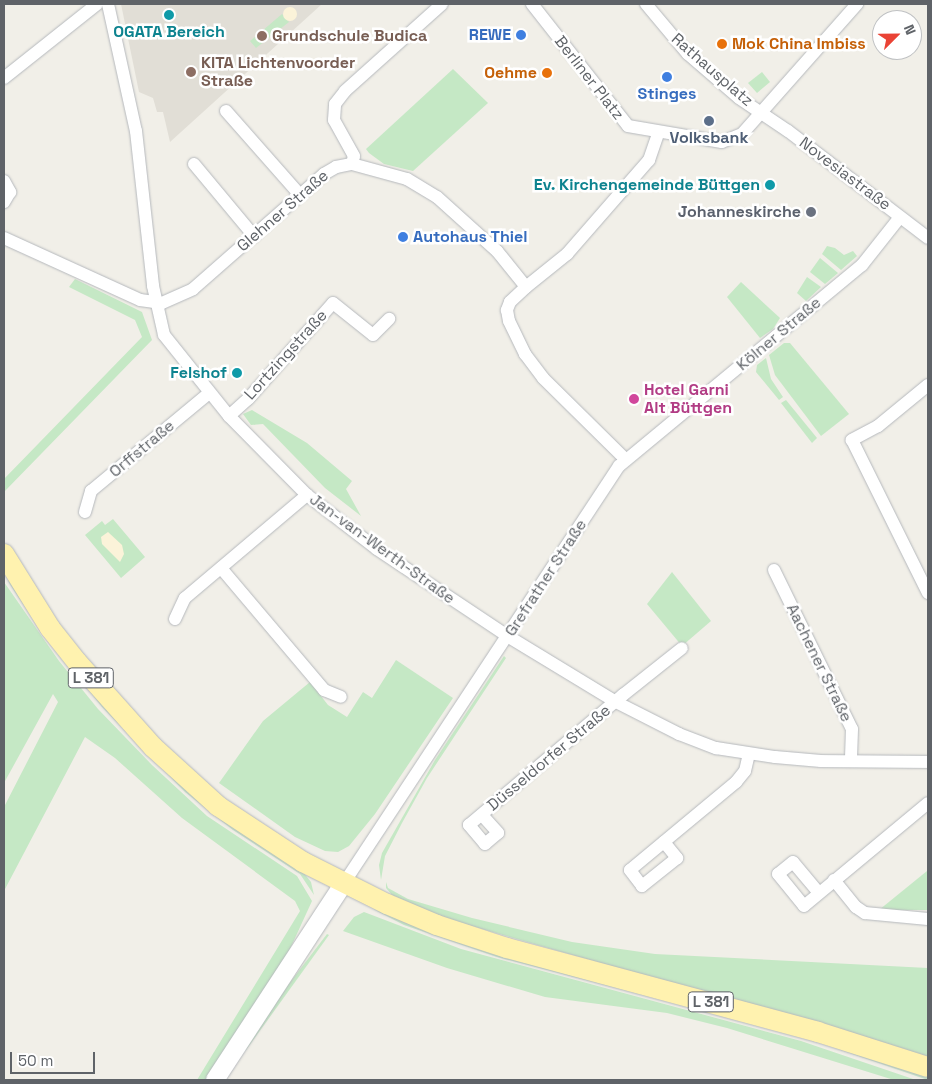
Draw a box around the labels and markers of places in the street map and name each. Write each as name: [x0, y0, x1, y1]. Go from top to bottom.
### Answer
marker: OGATA Bereich: [163, 9, 175, 21]
place label: OGATA Bereich: [113, 22, 225, 42]
place label: REWE: [469, 25, 511, 45]
place label: Grundschule Budica: [272, 26, 427, 46]
marker: REWE: [515, 29, 527, 41]
marker: Grundschule Budica: [256, 30, 268, 42]
place label: Mok China Imbiss: [732, 34, 866, 54]
marker: Mok China Imbiss: [716, 38, 728, 50]
place label: KITA Lichtenvoorder Straße: [201, 53, 356, 91]
place label: Oehme: [484, 63, 537, 83]
marker: KITA Lichtenvoorder Straße: [185, 66, 197, 78]
marker: Oehme: [541, 67, 553, 79]
marker: Stinges: [661, 71, 673, 83]
place label: Stinges: [638, 84, 696, 104]
marker: Volksbank: [703, 115, 715, 127]
place label: Volksbank: [670, 128, 748, 148]
place label: Ev. Kirchengemeinde Büttgen: [533, 175, 760, 195]
marker: Ev. Kirchengemeinde Büttgen: [764, 179, 776, 191]
place label: Johanneskirche: [678, 202, 801, 222]
marker: Johanneskirche: [805, 206, 817, 218]
place label: Autohaus Thiel: [413, 227, 528, 247]
marker: Autohaus Thiel: [397, 231, 409, 243]
place label: Felshof: [170, 363, 227, 383]
marker: Felshof: [231, 367, 243, 379]
place label: Hotel Garni Alt Büttgen: [644, 380, 732, 418]
marker: Hotel Garni Alt Büttgen: [628, 393, 640, 405]

